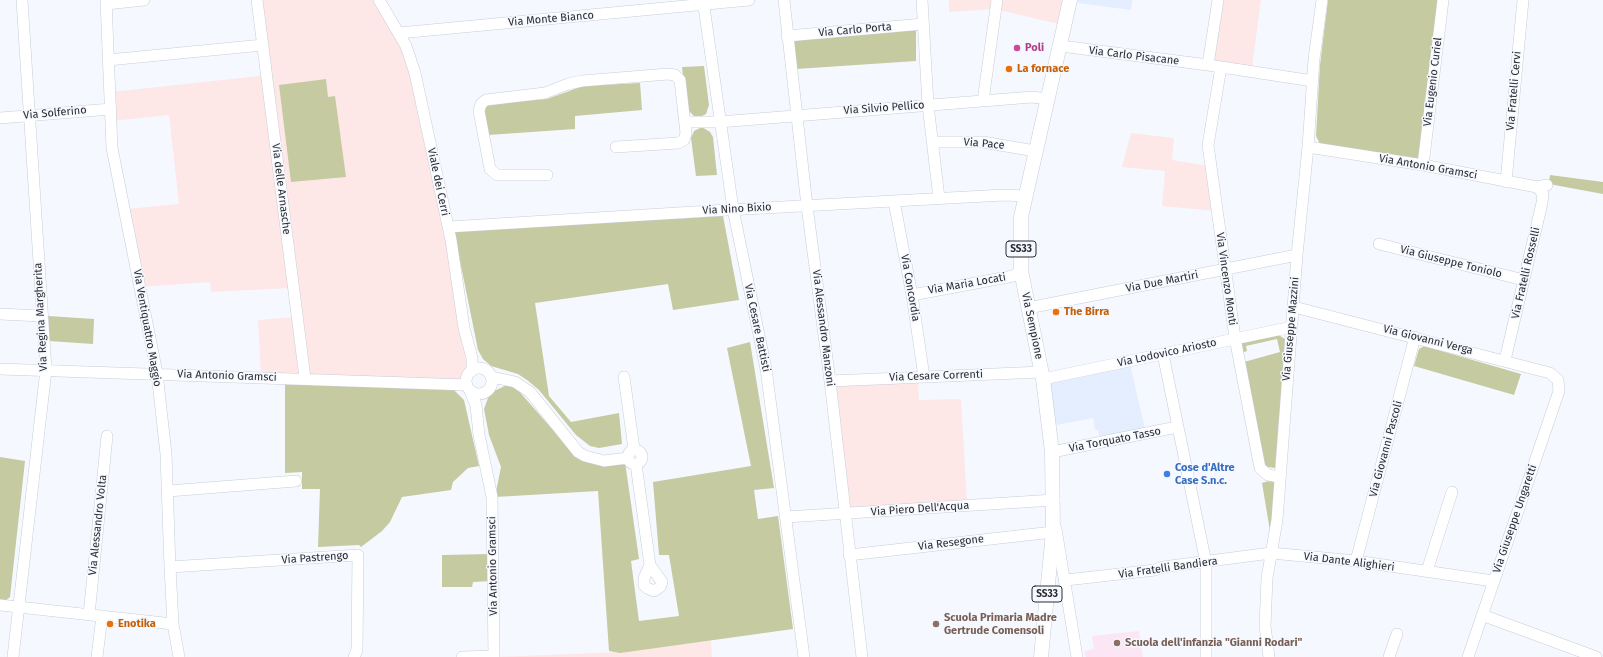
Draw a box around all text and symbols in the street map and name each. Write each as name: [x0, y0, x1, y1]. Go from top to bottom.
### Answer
street label: Via Monte Bianco: [508, 9, 594, 29]
street label: Via Carlo Porta: [818, 20, 892, 40]
street label: Via Eugenio Curiel: [1421, 37, 1445, 127]
place label: Poli: [1025, 41, 1044, 55]
marker: Poli: [1012, 43, 1022, 53]
street label: Via Carlo Pisacane: [1088, 44, 1180, 68]
street label: Via Fratelli Cervi: [1504, 51, 1524, 131]
place label: La fornace: [1017, 62, 1069, 76]
marker: La fornace: [1004, 64, 1014, 74]
street label: Via Silvio Pellico: [843, 99, 925, 117]
street label: Via Solferino: [23, 104, 87, 122]
street label: Via Pace: [963, 136, 1005, 152]
street label: Via delle Arnasche: [269, 143, 293, 235]
street label: Viale dei Cerri: [424, 147, 452, 217]
street label: Via Antonio Gramsci: [1378, 152, 1478, 182]
street label: Via Nino Bixio: [702, 201, 772, 217]
street label: Via Fratelli Rosselli: [1509, 226, 1543, 320]
street label: Via Vincenzo Monti: [1213, 232, 1239, 326]
road number: SS33: [1006, 241, 1036, 257]
street label: Via Giuseppe Toniolo: [1399, 243, 1503, 281]
street label: Via Concordia: [898, 253, 922, 323]
street label: Via Regina Margherita: [32, 262, 50, 372]
street label: Via Ventiquattro Maggio: [130, 268, 164, 388]
street label: Via Due Martiri: [1125, 268, 1199, 296]
street label: Via Alessandro Manzoni: [809, 269, 837, 387]
street label: Via Maria Locati: [927, 271, 1007, 297]
street label: Via Giuseppe Mazzini: [1280, 276, 1302, 382]
street label: Via Cesare Battisti: [741, 283, 773, 373]
street label: Via Sempione: [1018, 291, 1046, 361]
place label: The Birra: [1064, 305, 1109, 319]
marker: The Birra: [1051, 307, 1061, 317]
street label: Via Giovanni Verga: [1382, 322, 1474, 358]
street label: Via Lodovico Ariosto: [1116, 336, 1218, 370]
street label: Via Antonio Gramsci: [177, 368, 277, 384]
street label: Via Cesare Correnti: [889, 368, 983, 384]
street label: Via Giovanni Pascoli: [1367, 399, 1405, 499]
street label: Via Torquato Tasso: [1068, 425, 1162, 455]
place label: Cose d'Altre Case S.n.c.: [1175, 461, 1235, 487]
street label: Via Giuseppe Ungaretti: [1490, 463, 1540, 575]
marker: Cose d'Altre Case S.n.c.: [1162, 469, 1172, 479]
street label: Via Alessandro Volta: [86, 474, 110, 576]
street label: Via Piero Dell'Acqua: [870, 499, 970, 519]
street label: Via Antonio Gramsci: [486, 516, 500, 616]
street label: Via Resegone: [917, 532, 985, 554]
street label: Via Pastrengo: [281, 549, 349, 567]
street label: Via Dante Alighieri: [1303, 550, 1395, 574]
street label: Via Fratelli Bandiera: [1118, 555, 1218, 581]
road number: SS33: [1032, 586, 1062, 602]
place label: Scuola Primaria Madre Gertrude Comensoli: [944, 611, 1057, 637]
place label: Enotika: [118, 617, 156, 631]
marker: Enotika: [105, 619, 115, 629]
marker: Scuola Primaria Madre Gertrude Comensoli: [931, 619, 941, 629]
place label: Scuola dell'infanzia "Gianni Rodari": [1125, 636, 1302, 650]
marker: Scuola dell'infanzia "Gianni Rodari": [1112, 638, 1122, 648]

